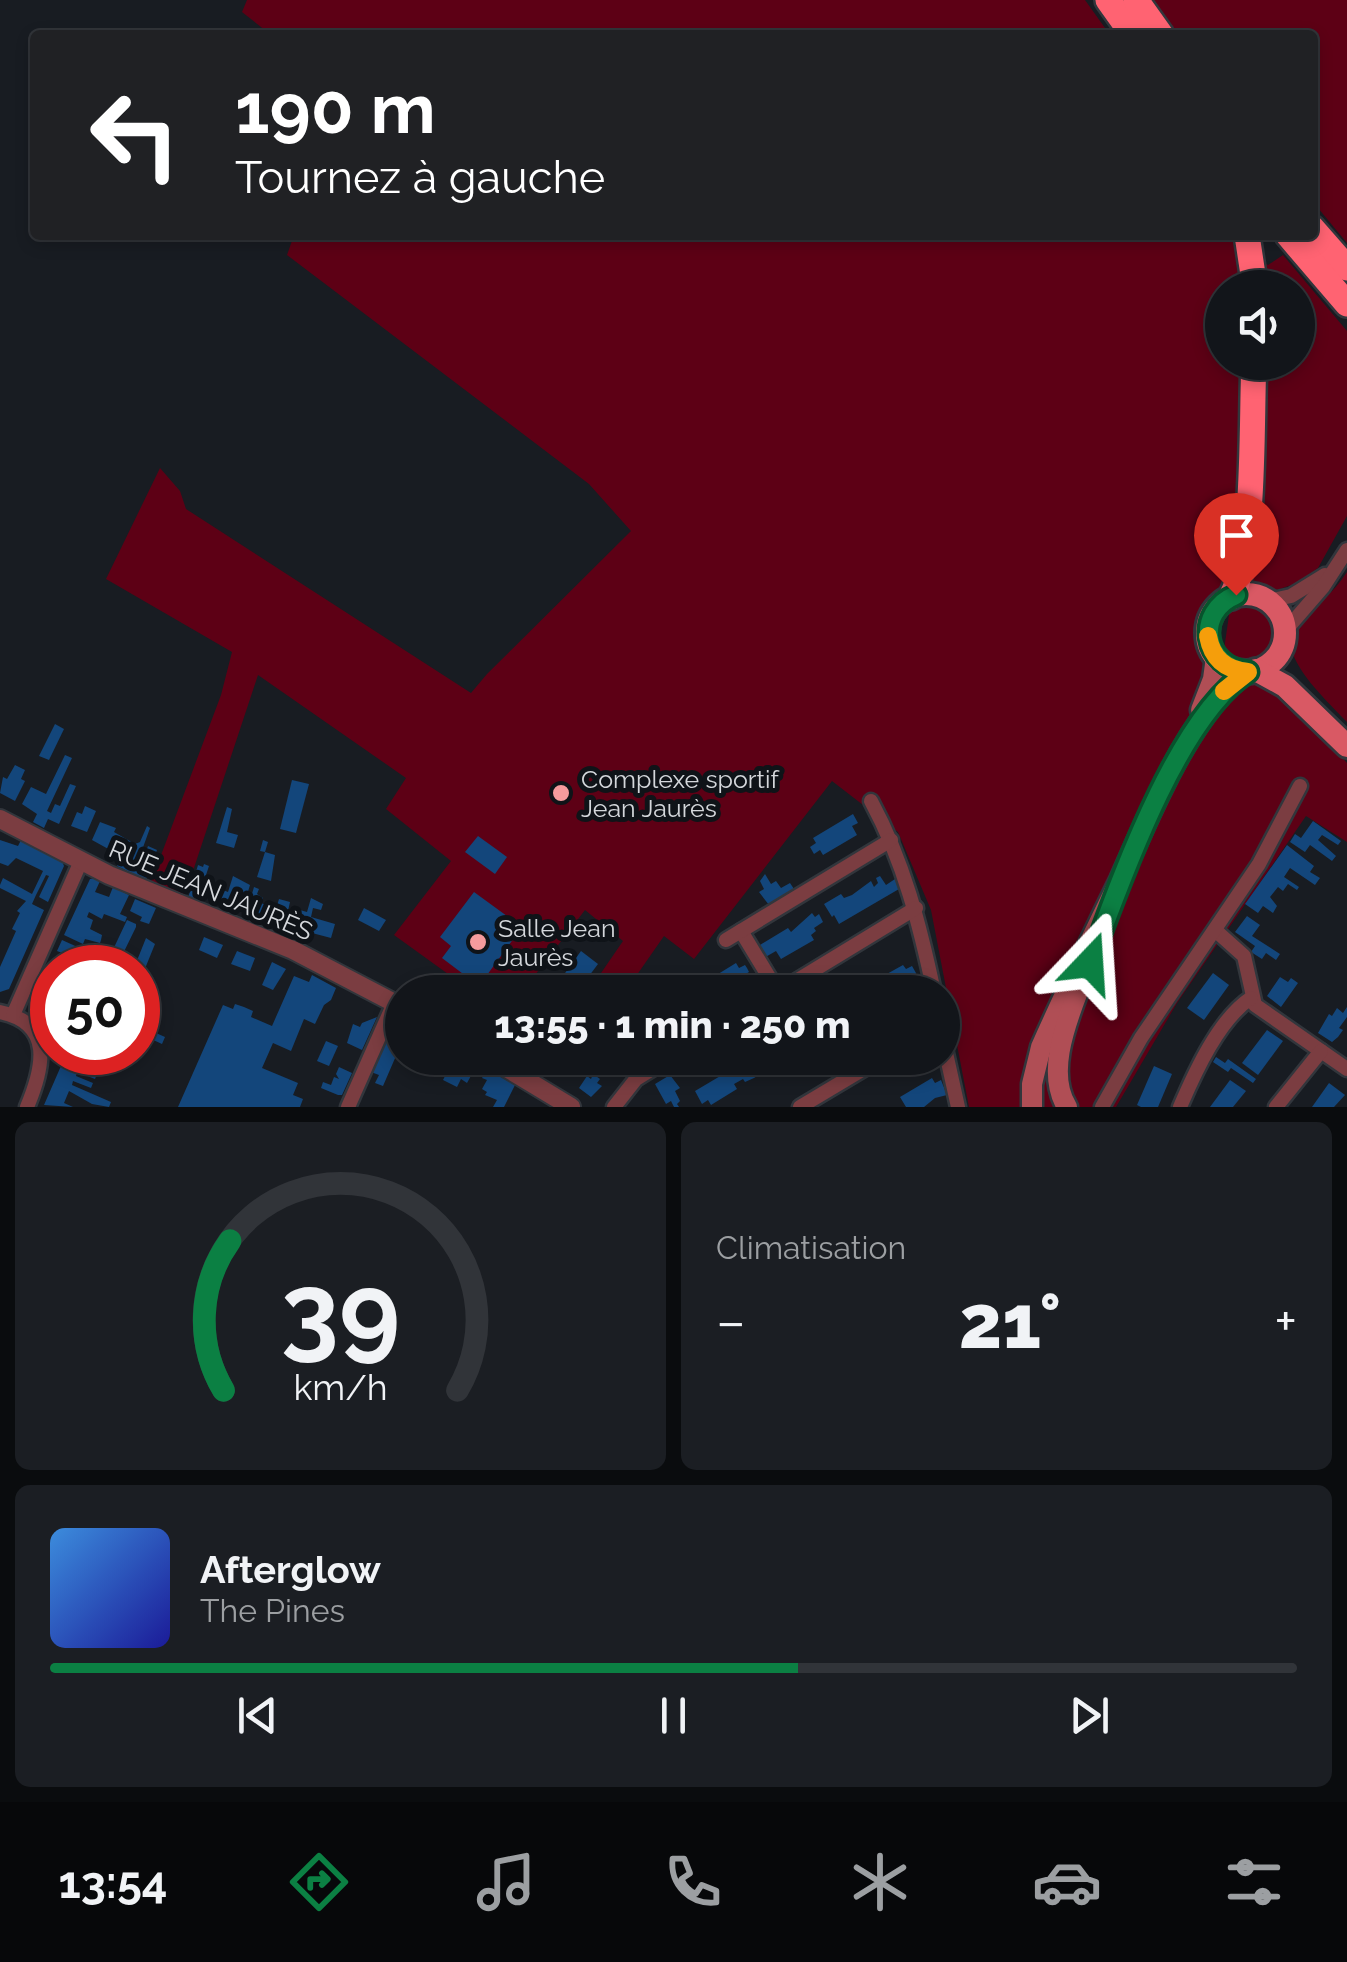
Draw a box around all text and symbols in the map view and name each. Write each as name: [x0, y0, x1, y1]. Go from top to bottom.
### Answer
text: 190 m: [235, 67, 436, 149]
icon: left: [70, 70, 200, 200]
text: Tournez à gauche: [235, 151, 605, 204]
map controls: [1205, 270, 1315, 380]
button: sound: [1205, 270, 1315, 380]
pin: [1194, 493, 1279, 596]
icon: arrive: [1209, 508, 1264, 563]
place label: Complexe sportif Jean Jaurès: [581, 764, 780, 823]
marker: Complexe sportif Jean Jaurès: [550, 782, 572, 804]
street label: RUE JEAN JAURÈS: [105, 833, 317, 947]
position arrow: [1038, 911, 1142, 1015]
place label: Salle Jean Jaurès: [498, 913, 615, 972]
marker: Salle Jean Jaurès: [467, 931, 489, 953]
speed limit sign: 50: [30, 945, 160, 1075]
text: 13:55 · 1 min · 250 m: [494, 1002, 851, 1047]
text: Climatisation: [716, 1229, 906, 1266]
text: 39: [281, 1250, 400, 1372]
text: 21°: [959, 1277, 1061, 1366]
text: −: [716, 1289, 746, 1354]
text: +: [1274, 1289, 1297, 1354]
text: km/h: [293, 1366, 388, 1408]
text: Afterglow: [200, 1547, 381, 1592]
text: The Pines: [200, 1592, 345, 1629]
icon: previous: [230, 1688, 285, 1743]
icon: pause: [646, 1688, 701, 1743]
icon: next: [1062, 1688, 1117, 1743]
icon: directions: [284, 1847, 354, 1917]
icon: music: [471, 1847, 541, 1917]
icon: phone: [658, 1847, 728, 1917]
icon: climate: [845, 1847, 915, 1917]
icon: car: [1032, 1847, 1102, 1917]
icon: filters: [1219, 1847, 1289, 1917]
text: 13:54: [58, 1856, 168, 1909]

